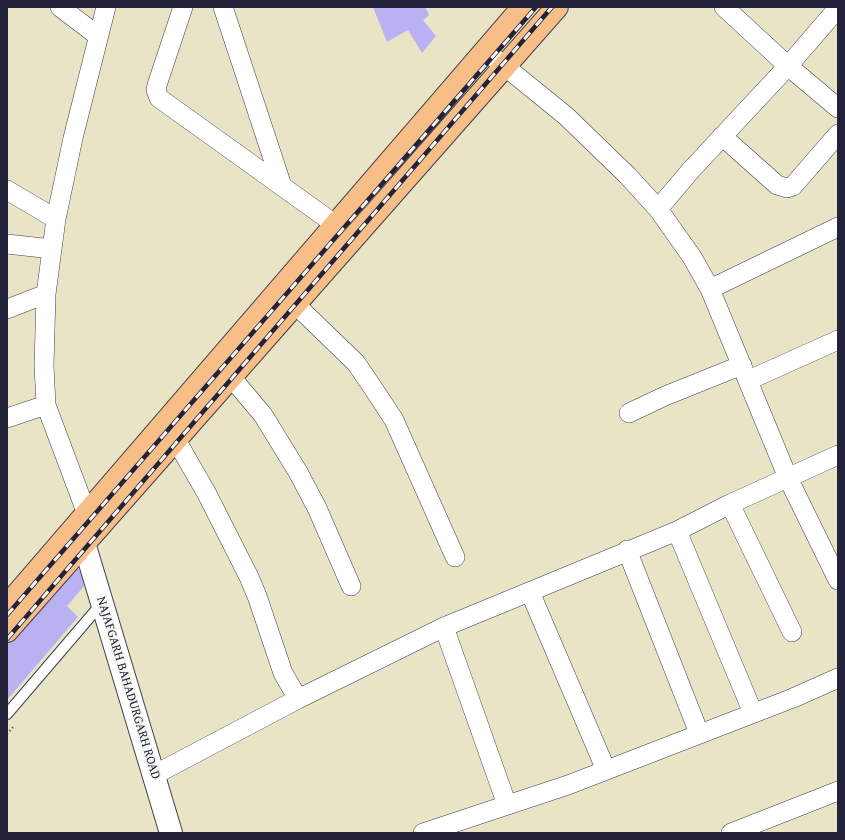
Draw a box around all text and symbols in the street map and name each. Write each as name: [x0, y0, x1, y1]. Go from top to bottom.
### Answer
street label: NAJAFGARH BAHADURGARH ROAD: [93, 595, 163, 781]

